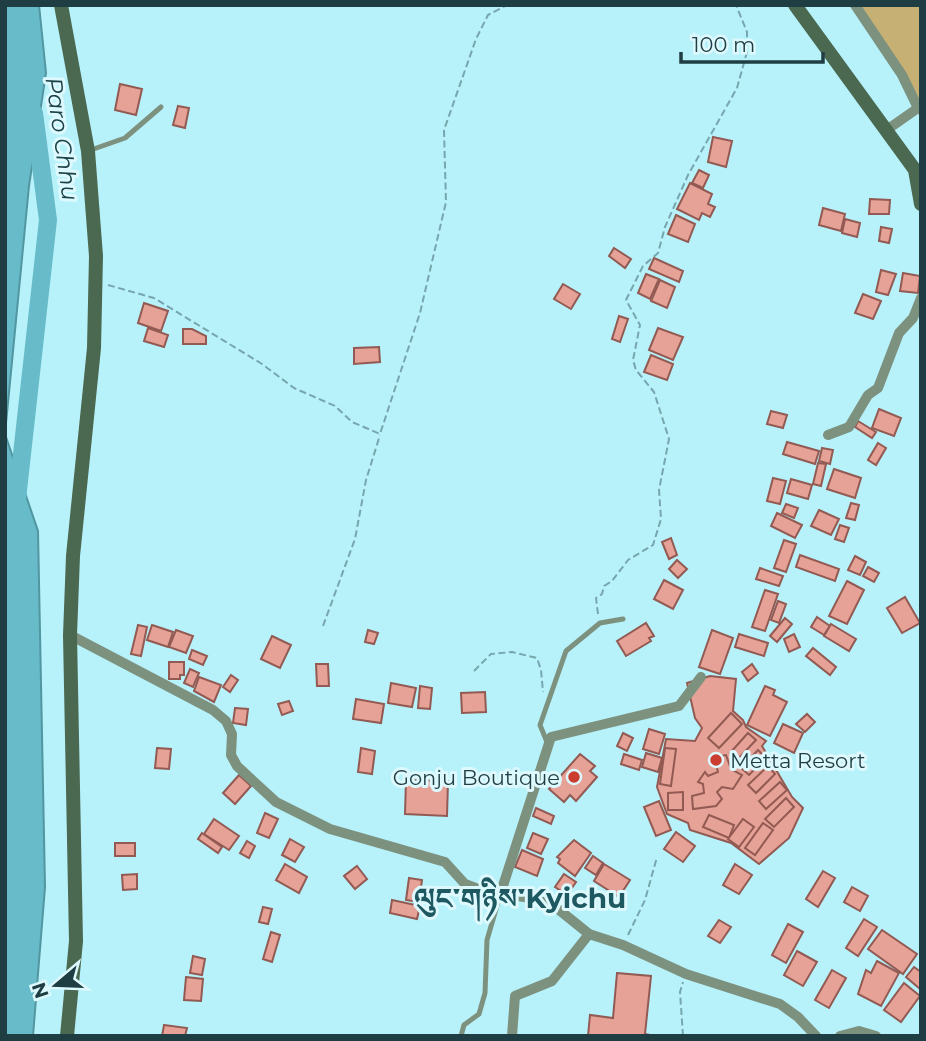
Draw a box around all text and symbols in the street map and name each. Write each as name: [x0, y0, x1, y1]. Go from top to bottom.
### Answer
scale bar: [681, 21, 823, 65]
text: 100 m: [692, 32, 755, 57]
water label: Paro Chhu: [39, 76, 85, 202]
place label: Metta Resort: [730, 748, 866, 773]
marker: Metta Resort: [708, 752, 724, 768]
place label: Gonju Boutique: [393, 765, 560, 790]
marker: Gonju Boutique: [566, 769, 582, 785]
district label: ལུང་གཉིས་Kyichu: [414, 877, 626, 922]
north arrow: [21, 950, 91, 1020]
text: N: [27, 979, 54, 1001]

